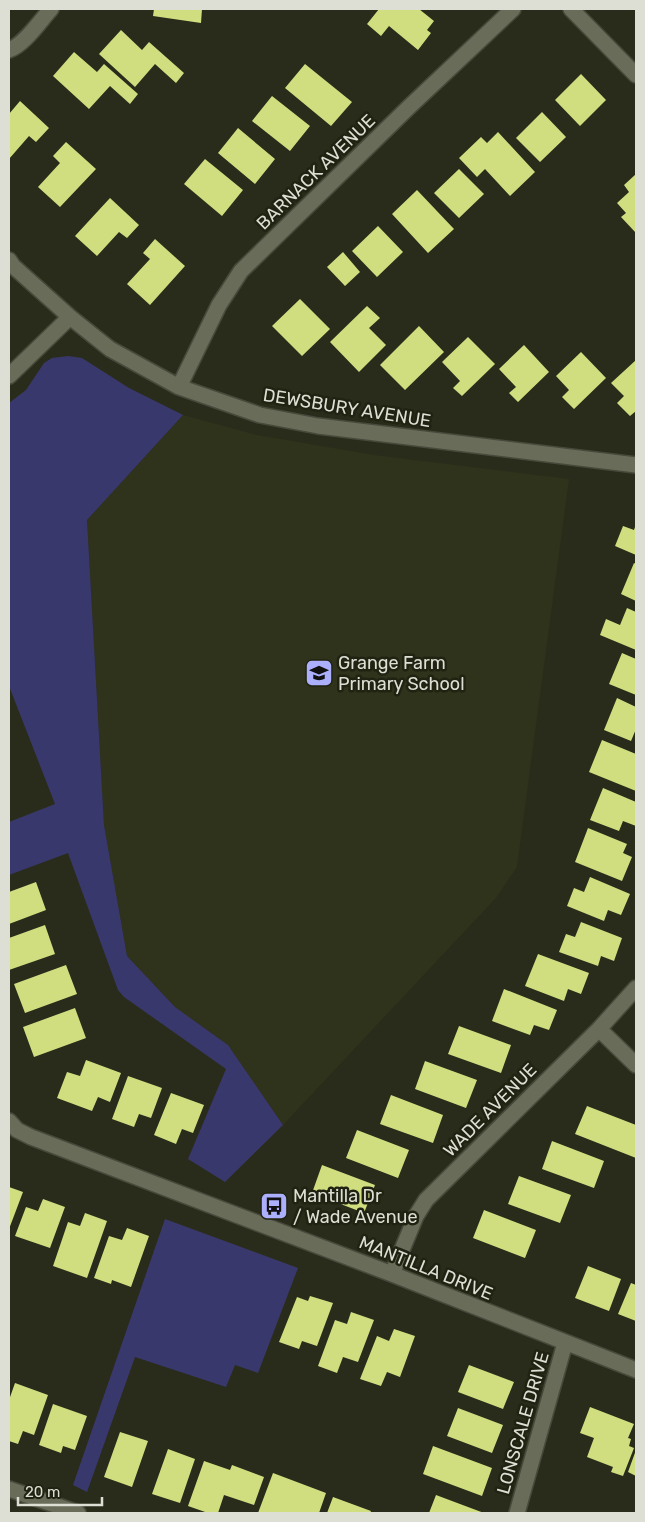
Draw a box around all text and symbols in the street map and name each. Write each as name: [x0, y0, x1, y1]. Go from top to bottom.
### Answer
street label: BARNACK AVENUE: [252, 110, 380, 234]
street label: DEWSBURY AVENUE: [261, 384, 433, 432]
place label: Grange Farm Primary School: [338, 652, 465, 695]
school or university icon: Grange Farm Primary School: [304, 658, 334, 688]
street label: WADE AVENUE: [439, 1059, 541, 1161]
place label: Mantilla Dr / Wade Avenue: [293, 1185, 418, 1228]
bus stop icon: Mantilla Dr / Wade Avenue: [259, 1191, 289, 1221]
street label: MANTILLA DRIVE: [356, 1231, 496, 1305]
street label: LONSCALE DRIVE: [492, 1349, 554, 1497]
scale bar: [18, 1474, 101, 1506]
text: 20 m: [25, 1483, 60, 1501]

